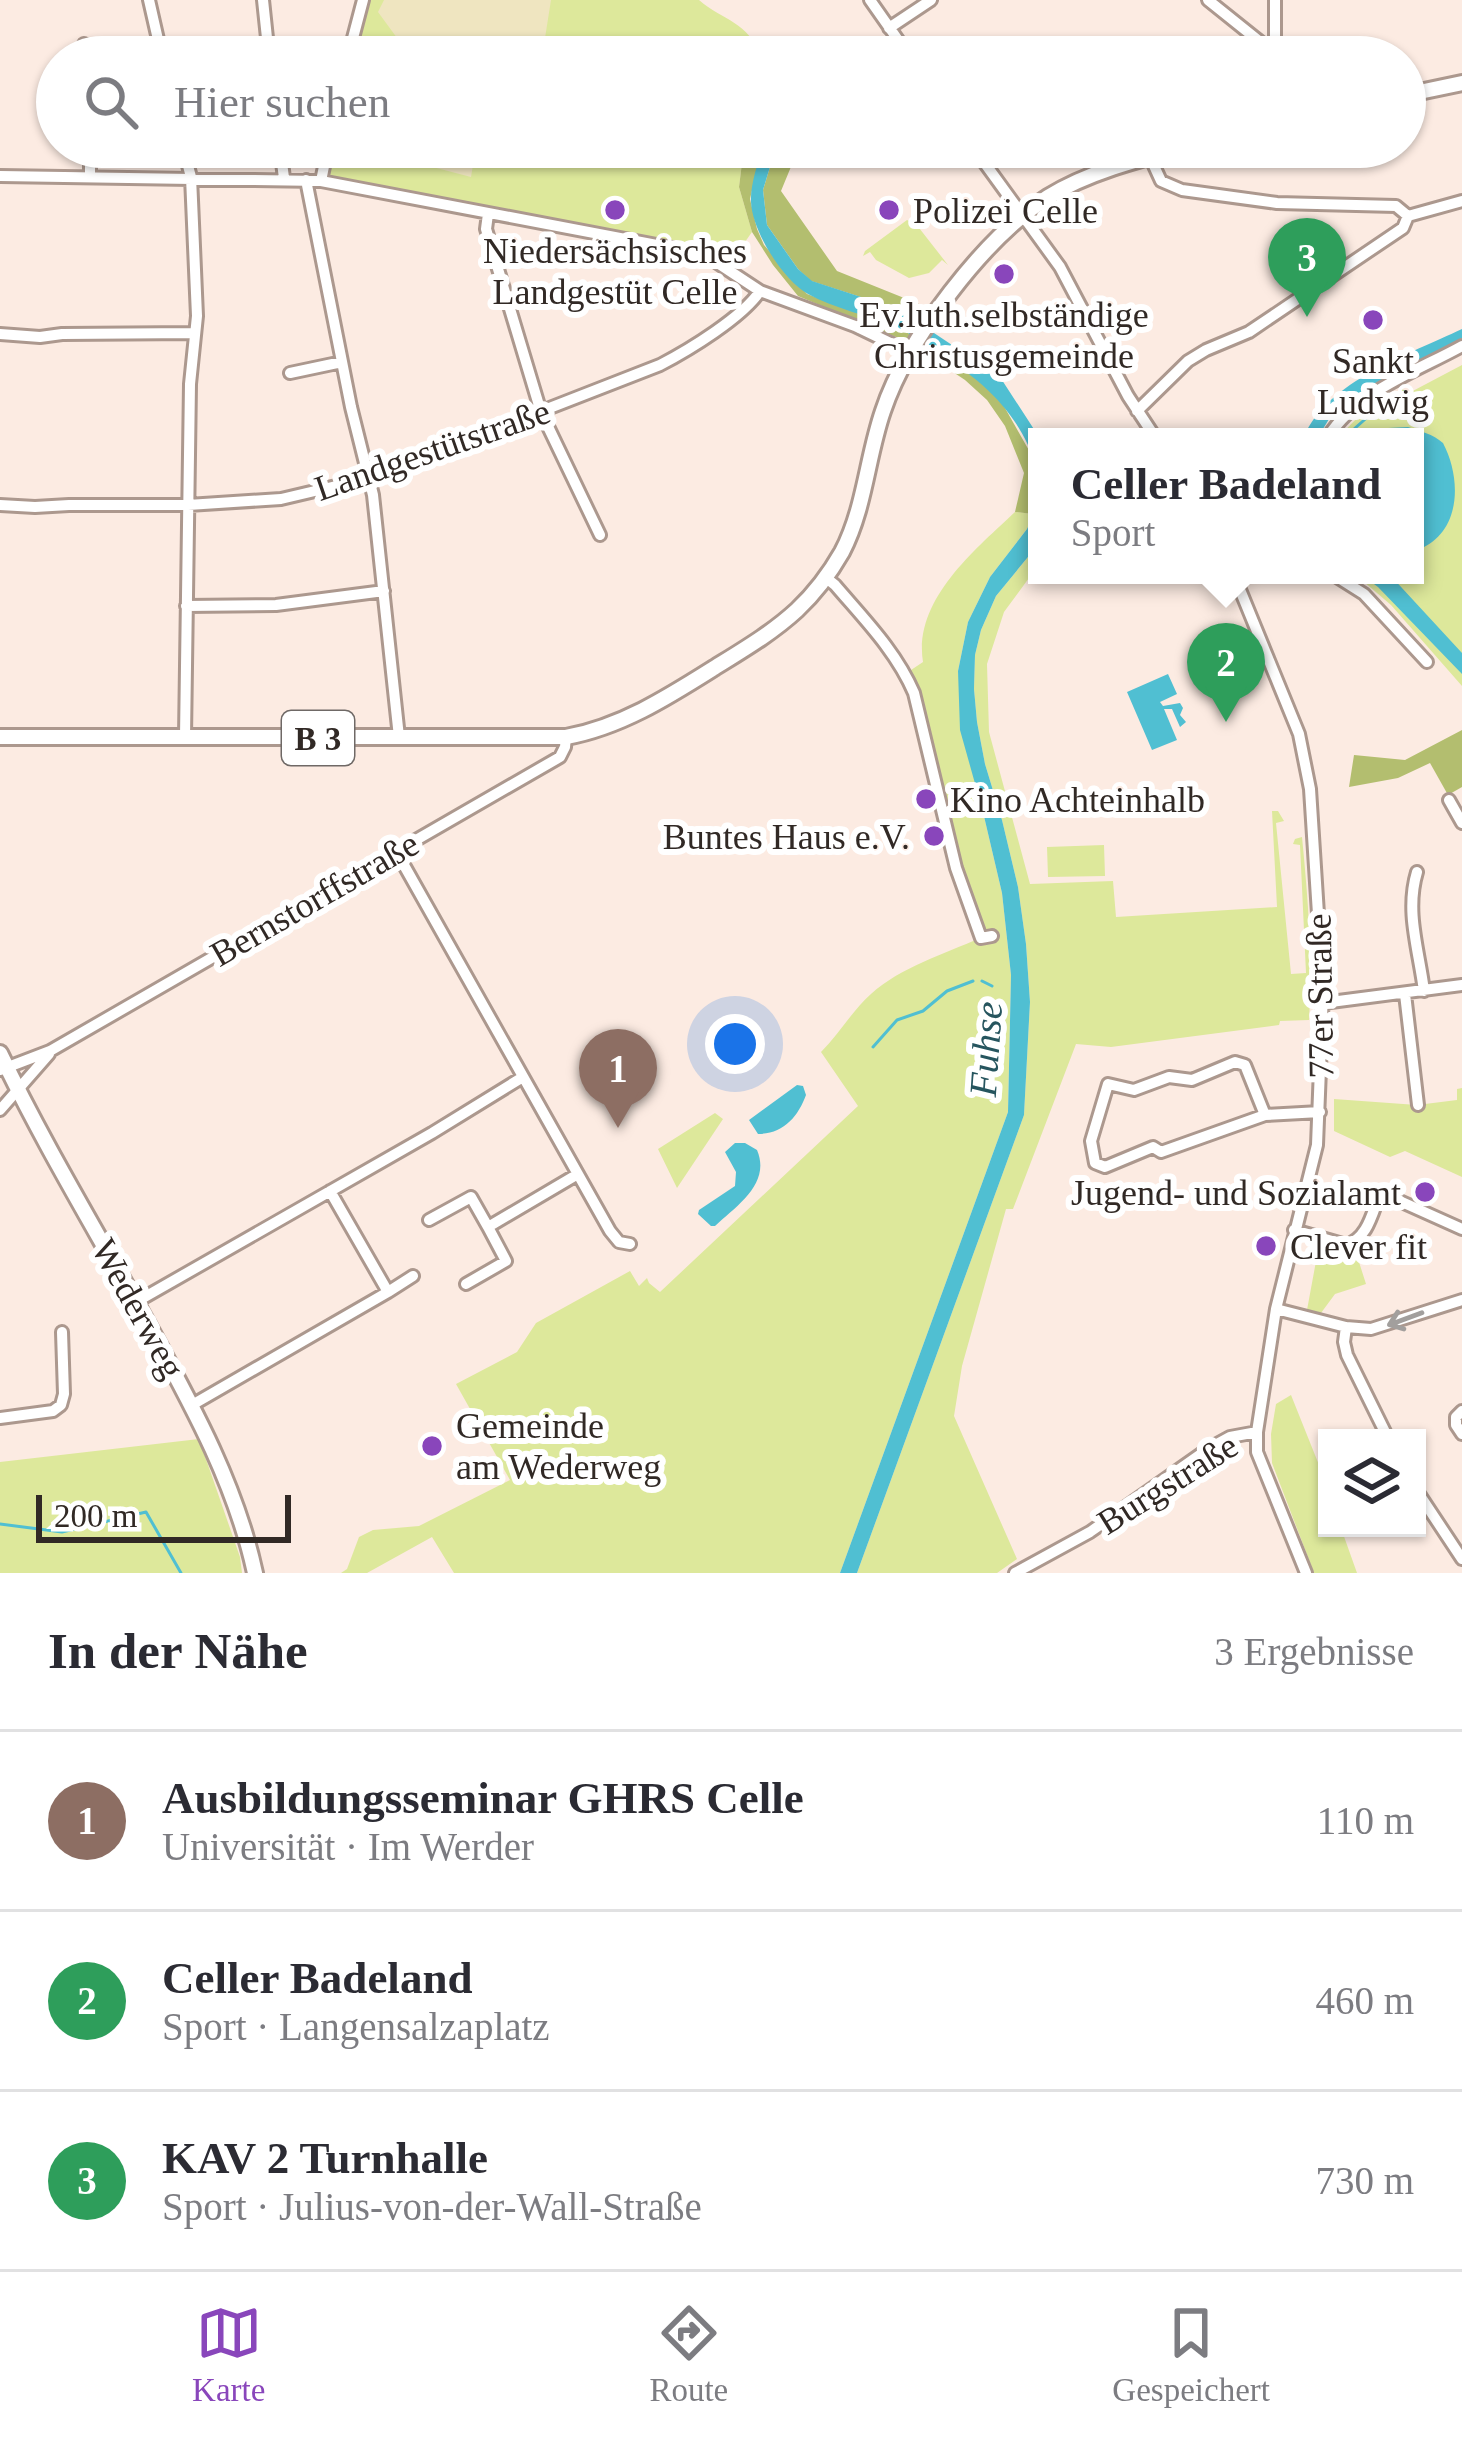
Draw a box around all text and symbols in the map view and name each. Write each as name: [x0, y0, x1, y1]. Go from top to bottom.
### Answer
search box: [36, 36, 1426, 168]
icon: search: [78, 69, 144, 135]
text: Hier suchen: [174, 77, 390, 127]
place label: Polizei Celle: [913, 191, 1098, 231]
marker: Niedersächsisches Landgestüt Celle: [602, 197, 628, 223]
marker: Polizei Celle: [876, 197, 902, 223]
pin: 3: [1268, 218, 1346, 317]
place label: Niedersächsisches Landgestüt Celle: [483, 231, 747, 312]
marker: Ev.luth.selbständige Christusgemeinde: [991, 261, 1017, 287]
place label: Ev.luth.selbständige Christusgemeinde: [859, 295, 1149, 376]
marker: Sankt Ludwig: [1360, 307, 1386, 333]
place label: Sankt Ludwig: [1317, 341, 1429, 422]
street label: Landgestütstraße: [310, 391, 555, 509]
popup: [1028, 428, 1424, 584]
text: Celler Badeland: [1071, 459, 1381, 509]
text: Sport: [1071, 511, 1155, 554]
pin: 2: [1187, 623, 1265, 722]
road number: B 3: [282, 711, 354, 765]
place label: Kino Achteinhalb: [950, 780, 1205, 820]
marker: Kino Achteinhalb: [913, 786, 939, 812]
place label: Buntes Haus e.V.: [663, 817, 910, 857]
street label: Bernstorffstraße: [203, 823, 426, 975]
marker: Buntes Haus e.V.: [921, 823, 947, 849]
street label: 77er Straße: [1299, 913, 1341, 1079]
water label: Fuhse: [961, 1000, 1010, 1099]
your location: [705, 1014, 765, 1074]
pin: 1: [579, 1029, 657, 1128]
place label: Jugend- und Sozialamt: [1071, 1173, 1401, 1213]
marker: Jugend- und Sozialamt: [1412, 1179, 1438, 1205]
place label: Clever fit: [1290, 1227, 1427, 1267]
street label: Wederweg: [84, 1232, 193, 1385]
marker: Clever fit: [1253, 1233, 1279, 1259]
one-way arrow: [1387, 1310, 1424, 1331]
place label: Gemeinde am Wederweg: [456, 1406, 661, 1487]
street label: Burgstraße: [1090, 1425, 1245, 1542]
map controls: [1318, 1429, 1426, 1537]
button: layers: [1318, 1429, 1426, 1537]
marker: Gemeinde am Wederweg: [419, 1433, 445, 1459]
scale bar: [36, 1489, 291, 1542]
text: 200 m: [54, 1498, 137, 1534]
text: In der Nähe: [48, 1623, 308, 1679]
text: 3 Ergebnisse: [1214, 1630, 1414, 1673]
text: Ausbildungsseminar GHRS Celle: [162, 1773, 804, 1823]
text: 1: [77, 1799, 97, 1842]
text: 110 m: [1317, 1799, 1414, 1842]
text: Universität · Im Werder: [162, 1825, 534, 1868]
text: Celler Badeland: [162, 1953, 472, 2003]
text: 2: [77, 1979, 97, 2022]
text: 460 m: [1315, 1979, 1414, 2022]
text: Sport · Langensalzaplatz: [162, 2005, 550, 2048]
text: KAV 2 Turnhalle: [162, 2133, 488, 2183]
text: 3: [77, 2159, 97, 2202]
text: 730 m: [1315, 2159, 1414, 2202]
text: Sport · Julius-von-der-Wall-Straße: [162, 2185, 702, 2228]
tab: Karte: [192, 2300, 265, 2409]
tab: Route: [649, 2300, 728, 2409]
tab: Gespeichert: [1112, 2300, 1270, 2409]

